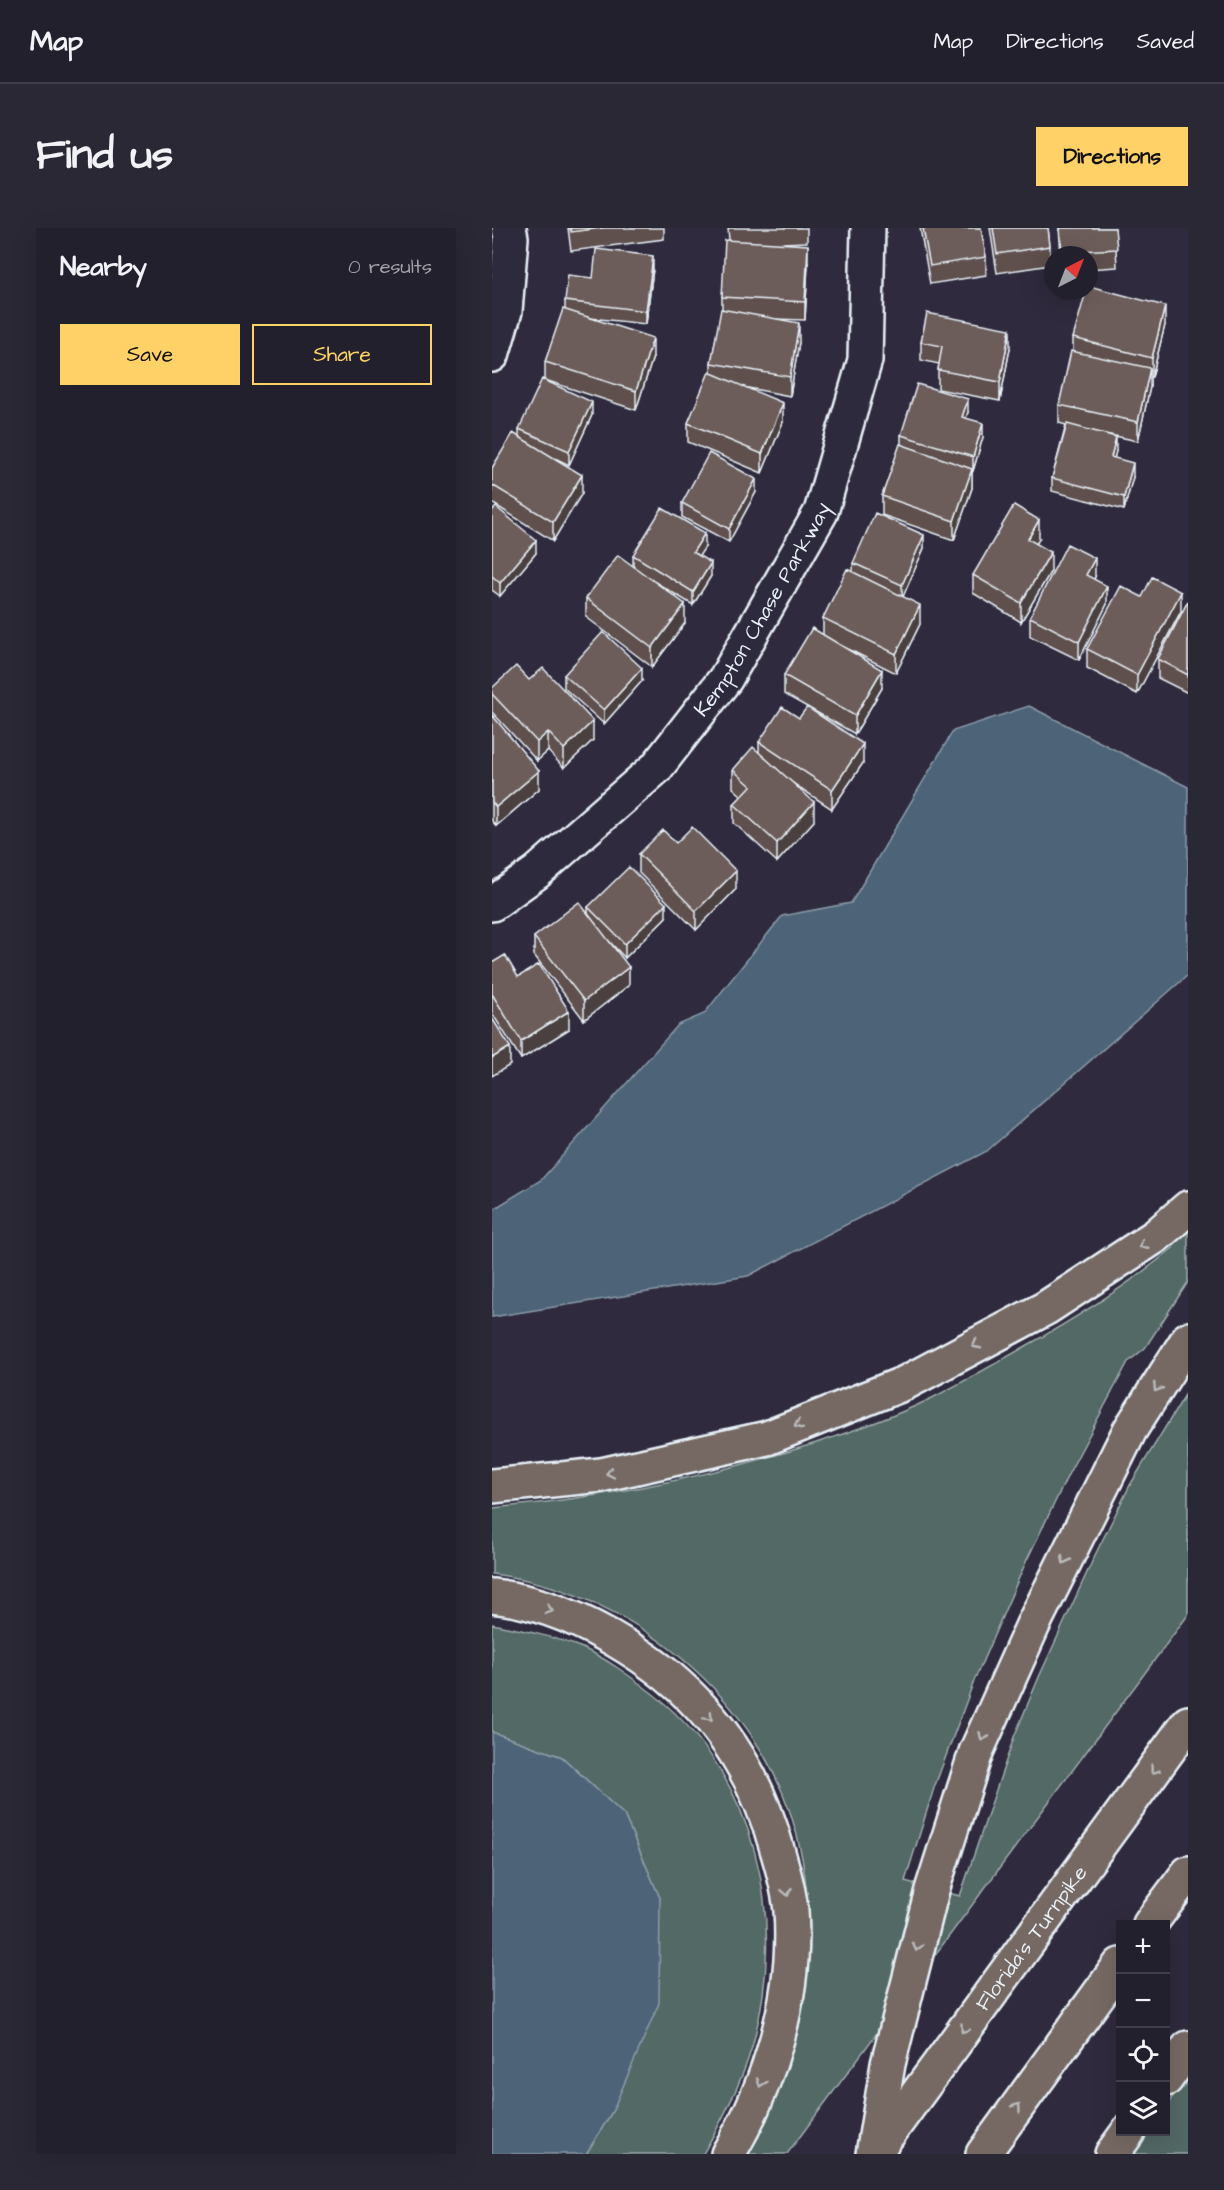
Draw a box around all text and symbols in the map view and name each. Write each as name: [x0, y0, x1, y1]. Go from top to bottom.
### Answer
text: Map: [30, 22, 83, 61]
text: Map: [933, 27, 973, 56]
text: Directions: [1006, 27, 1104, 56]
text: Saved: [1137, 27, 1194, 56]
text: Find us: [36, 127, 173, 185]
button: Directions: [1036, 127, 1188, 186]
north arrow: [1044, 246, 1098, 300]
text: Nearby: [60, 249, 147, 285]
text: 0 results: [348, 253, 432, 281]
button: Save: [60, 324, 240, 385]
button: Share: [252, 324, 432, 385]
street label: Kempton Chase Parkway: [687, 499, 840, 722]
one-way arrow: [1139, 1237, 1149, 1249]
one-way arrow: [972, 1338, 982, 1349]
one-way arrow: [1152, 1382, 1164, 1392]
one-way arrow: [794, 1418, 805, 1430]
one-way arrow: [605, 1465, 615, 1478]
one-way arrow: [1061, 1554, 1073, 1565]
one-way arrow: [543, 1603, 554, 1615]
one-way arrow: [702, 1710, 713, 1720]
one-way arrow: [978, 1730, 990, 1741]
one-way arrow: [1150, 1764, 1161, 1775]
street label: Florida's Turnpike: [968, 1859, 1094, 2017]
one-way arrow: [780, 1887, 793, 1897]
map controls: [1116, 1920, 1170, 2136]
button: +: [1116, 1920, 1170, 1974]
one-way arrow: [912, 1942, 925, 1952]
button: −: [1116, 1974, 1170, 2028]
one-way arrow: [961, 2023, 972, 2034]
button: locate: [1116, 2028, 1170, 2082]
one-way arrow: [756, 2077, 769, 2088]
button: layers: [1116, 2082, 1170, 2136]
one-way arrow: [1010, 2102, 1021, 2113]

